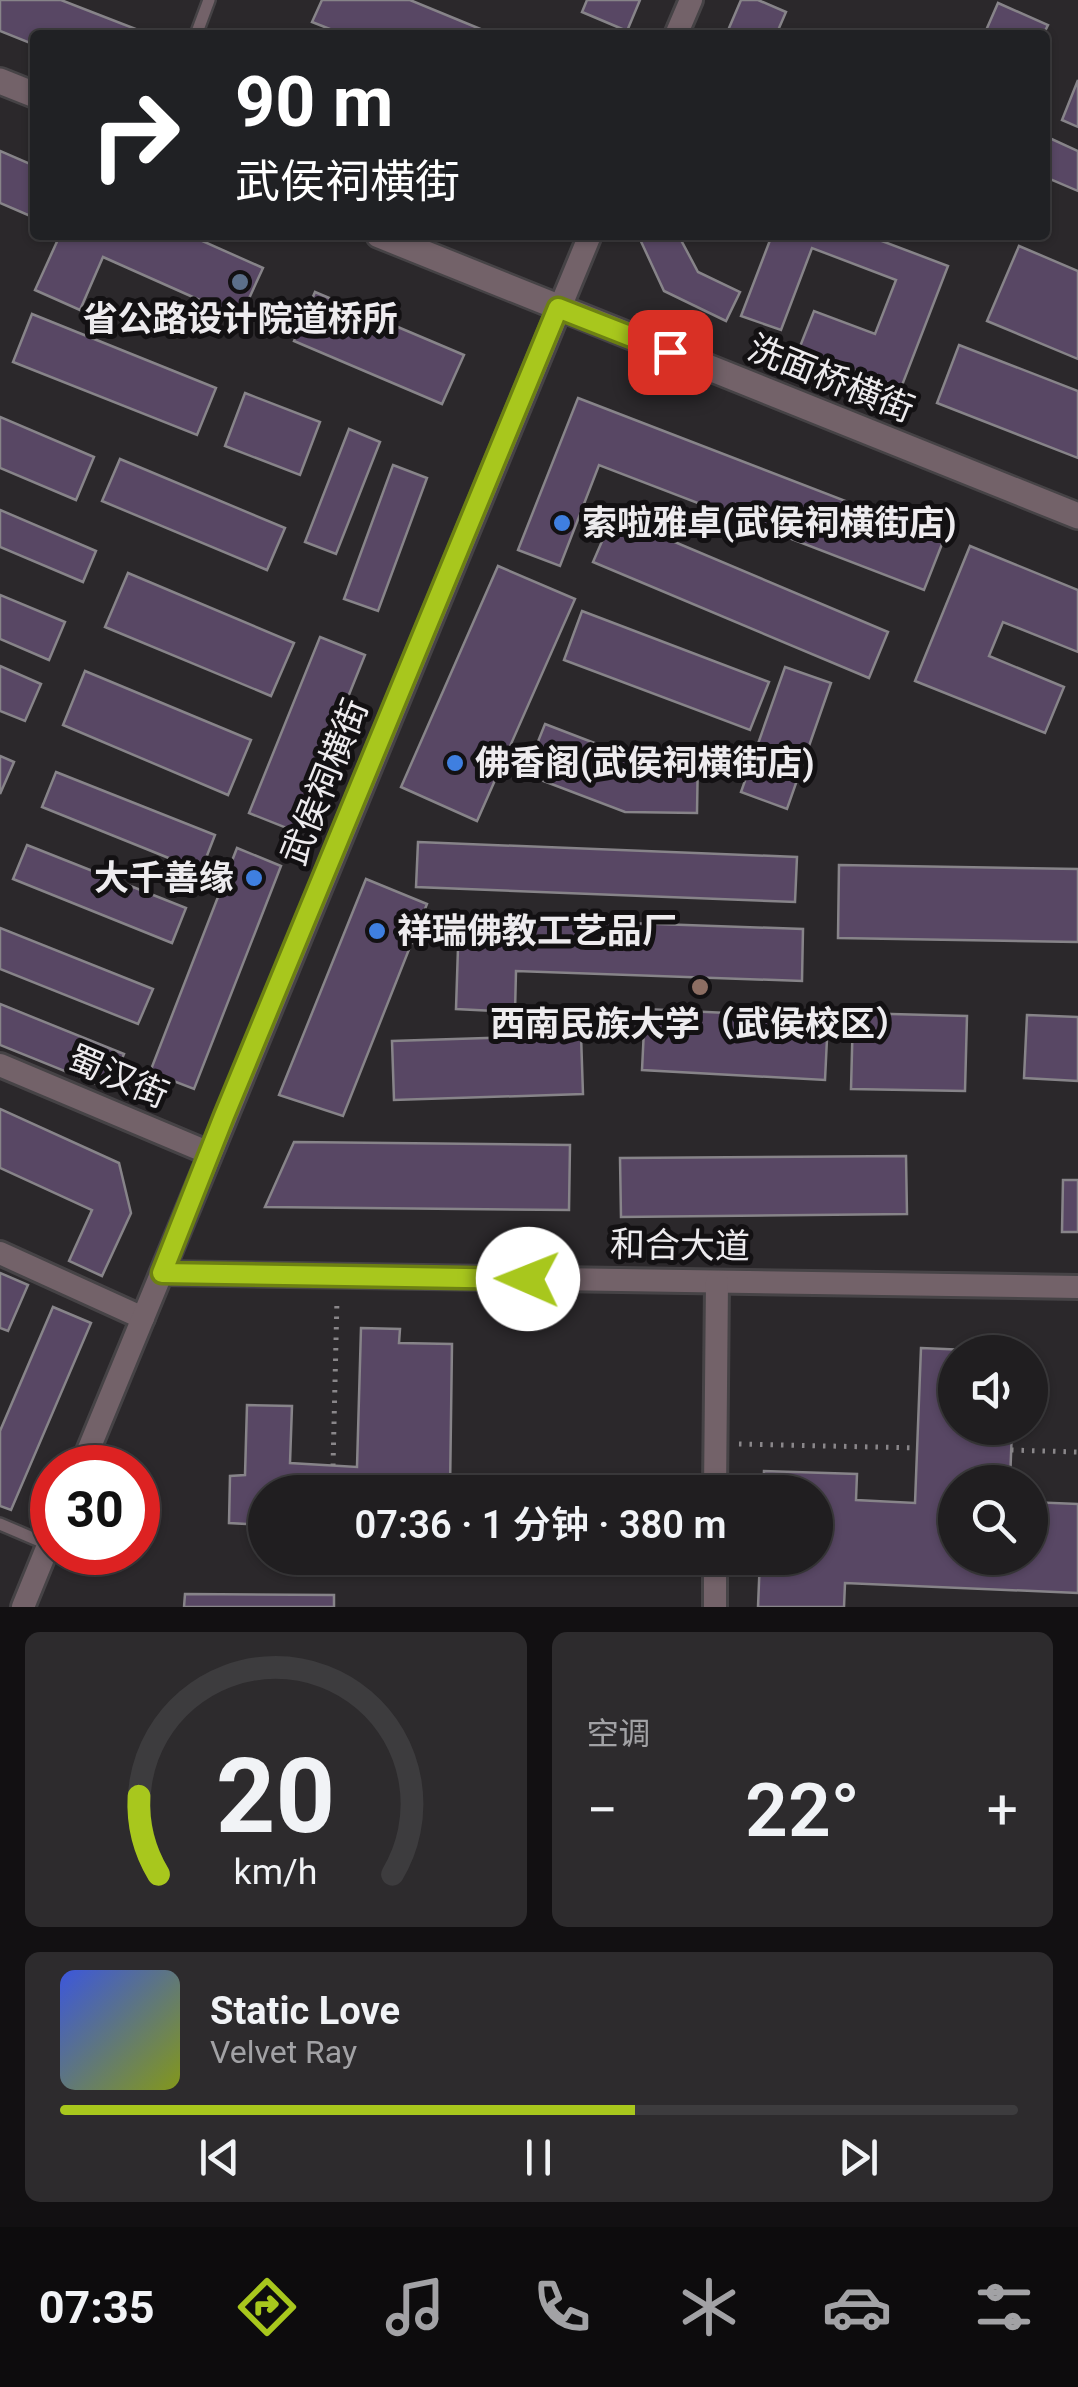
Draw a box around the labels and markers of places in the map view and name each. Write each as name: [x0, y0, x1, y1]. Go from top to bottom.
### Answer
marker: 省公路设计院道桥所: [229, 271, 251, 293]
place label: 省公路设计院道桥所: [82, 299, 398, 340]
pin: [628, 310, 713, 395]
place label: 索啦雅卓(武侯祠横街店): [582, 503, 957, 544]
marker: 索啦雅卓(武侯祠横街店): [551, 512, 573, 534]
place label: 佛香阁(武侯祠横街店): [475, 743, 815, 784]
marker: 佛香阁(武侯祠横街店): [444, 752, 466, 774]
place label: 大千善缘: [94, 858, 234, 899]
marker: 大千善缘: [243, 867, 265, 889]
place label: 祥瑞佛教工艺品厂: [397, 911, 677, 952]
marker: 祥瑞佛教工艺品厂: [366, 920, 388, 942]
marker: 西南民族大学（武侯校区）: [689, 976, 711, 998]
place label: 西南民族大学（武侯校区）: [490, 1004, 910, 1045]

